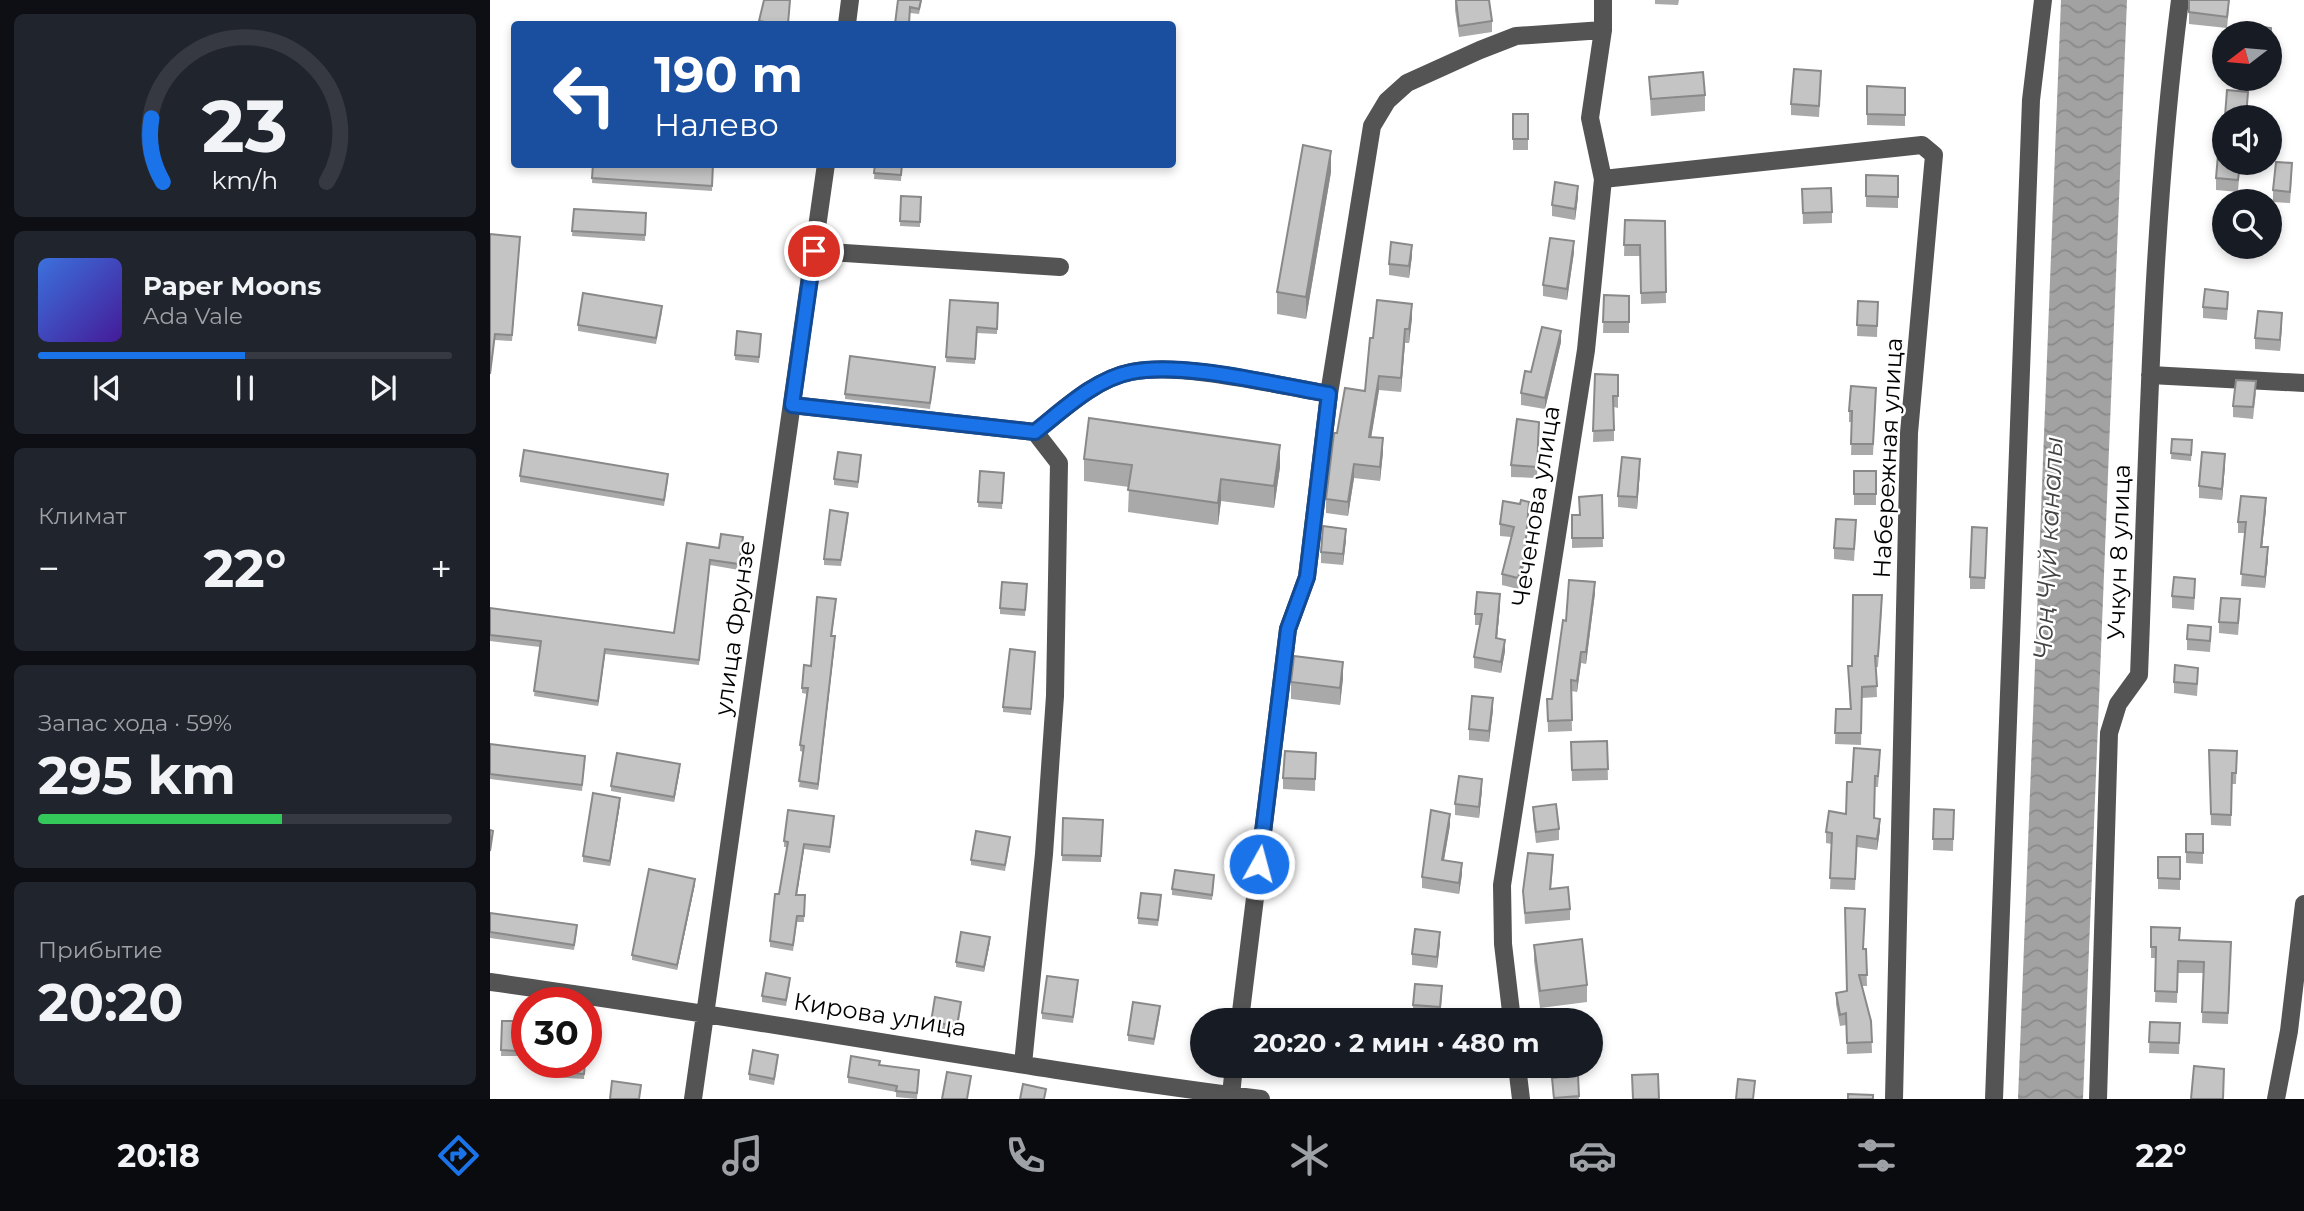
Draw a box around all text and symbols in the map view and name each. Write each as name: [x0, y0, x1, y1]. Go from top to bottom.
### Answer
north arrow: [2212, 21, 2282, 91]
map controls: [2212, 21, 2282, 259]
text: 190 m: [654, 45, 803, 104]
icon: left: [539, 49, 630, 140]
text: 23: [202, 82, 288, 170]
text: Налево: [654, 105, 779, 144]
button: sound: [2212, 105, 2282, 175]
text: km/h: [212, 164, 278, 194]
button: search: [2212, 189, 2282, 259]
pin: [784, 221, 844, 281]
icon: arrive: [795, 232, 833, 270]
text: Paper Moons: [143, 270, 321, 302]
text: Ada Vale: [143, 302, 243, 330]
street label: Набережная улица: [1867, 337, 1908, 579]
icon: previous: [88, 369, 126, 407]
icon: pause: [226, 369, 264, 407]
icon: next: [364, 369, 402, 407]
street label: Чеченова улица: [1505, 404, 1566, 608]
water label: Чоң Чүй каналы: [2026, 436, 2070, 660]
street label: Учкун 8 улица: [2101, 464, 2136, 640]
text: Климат: [38, 502, 127, 530]
text: 22°: [203, 537, 287, 600]
street label: улица Фрунзе: [708, 538, 761, 718]
text: −: [38, 545, 60, 592]
text: +: [430, 545, 452, 592]
text: Запас хода · 59%: [38, 709, 232, 737]
text: 295 km: [38, 744, 236, 807]
position arrow: [1222, 827, 1296, 901]
text: Прибытие: [38, 936, 163, 964]
text: 20:20: [38, 971, 184, 1034]
speed limit sign: 30: [511, 987, 602, 1078]
street label: Кирова улица: [792, 987, 969, 1042]
text: 20:20 · 2 мин · 480 m: [1254, 1027, 1539, 1059]
icon: directions: [434, 1131, 483, 1180]
icon: music: [718, 1131, 767, 1180]
icon: phone: [1001, 1131, 1050, 1180]
icon: climate: [1285, 1131, 1334, 1180]
icon: car: [1568, 1131, 1617, 1180]
icon: filters: [1852, 1131, 1901, 1180]
text: 20:18: [117, 1136, 200, 1175]
text: 22°: [2136, 1136, 2187, 1175]

